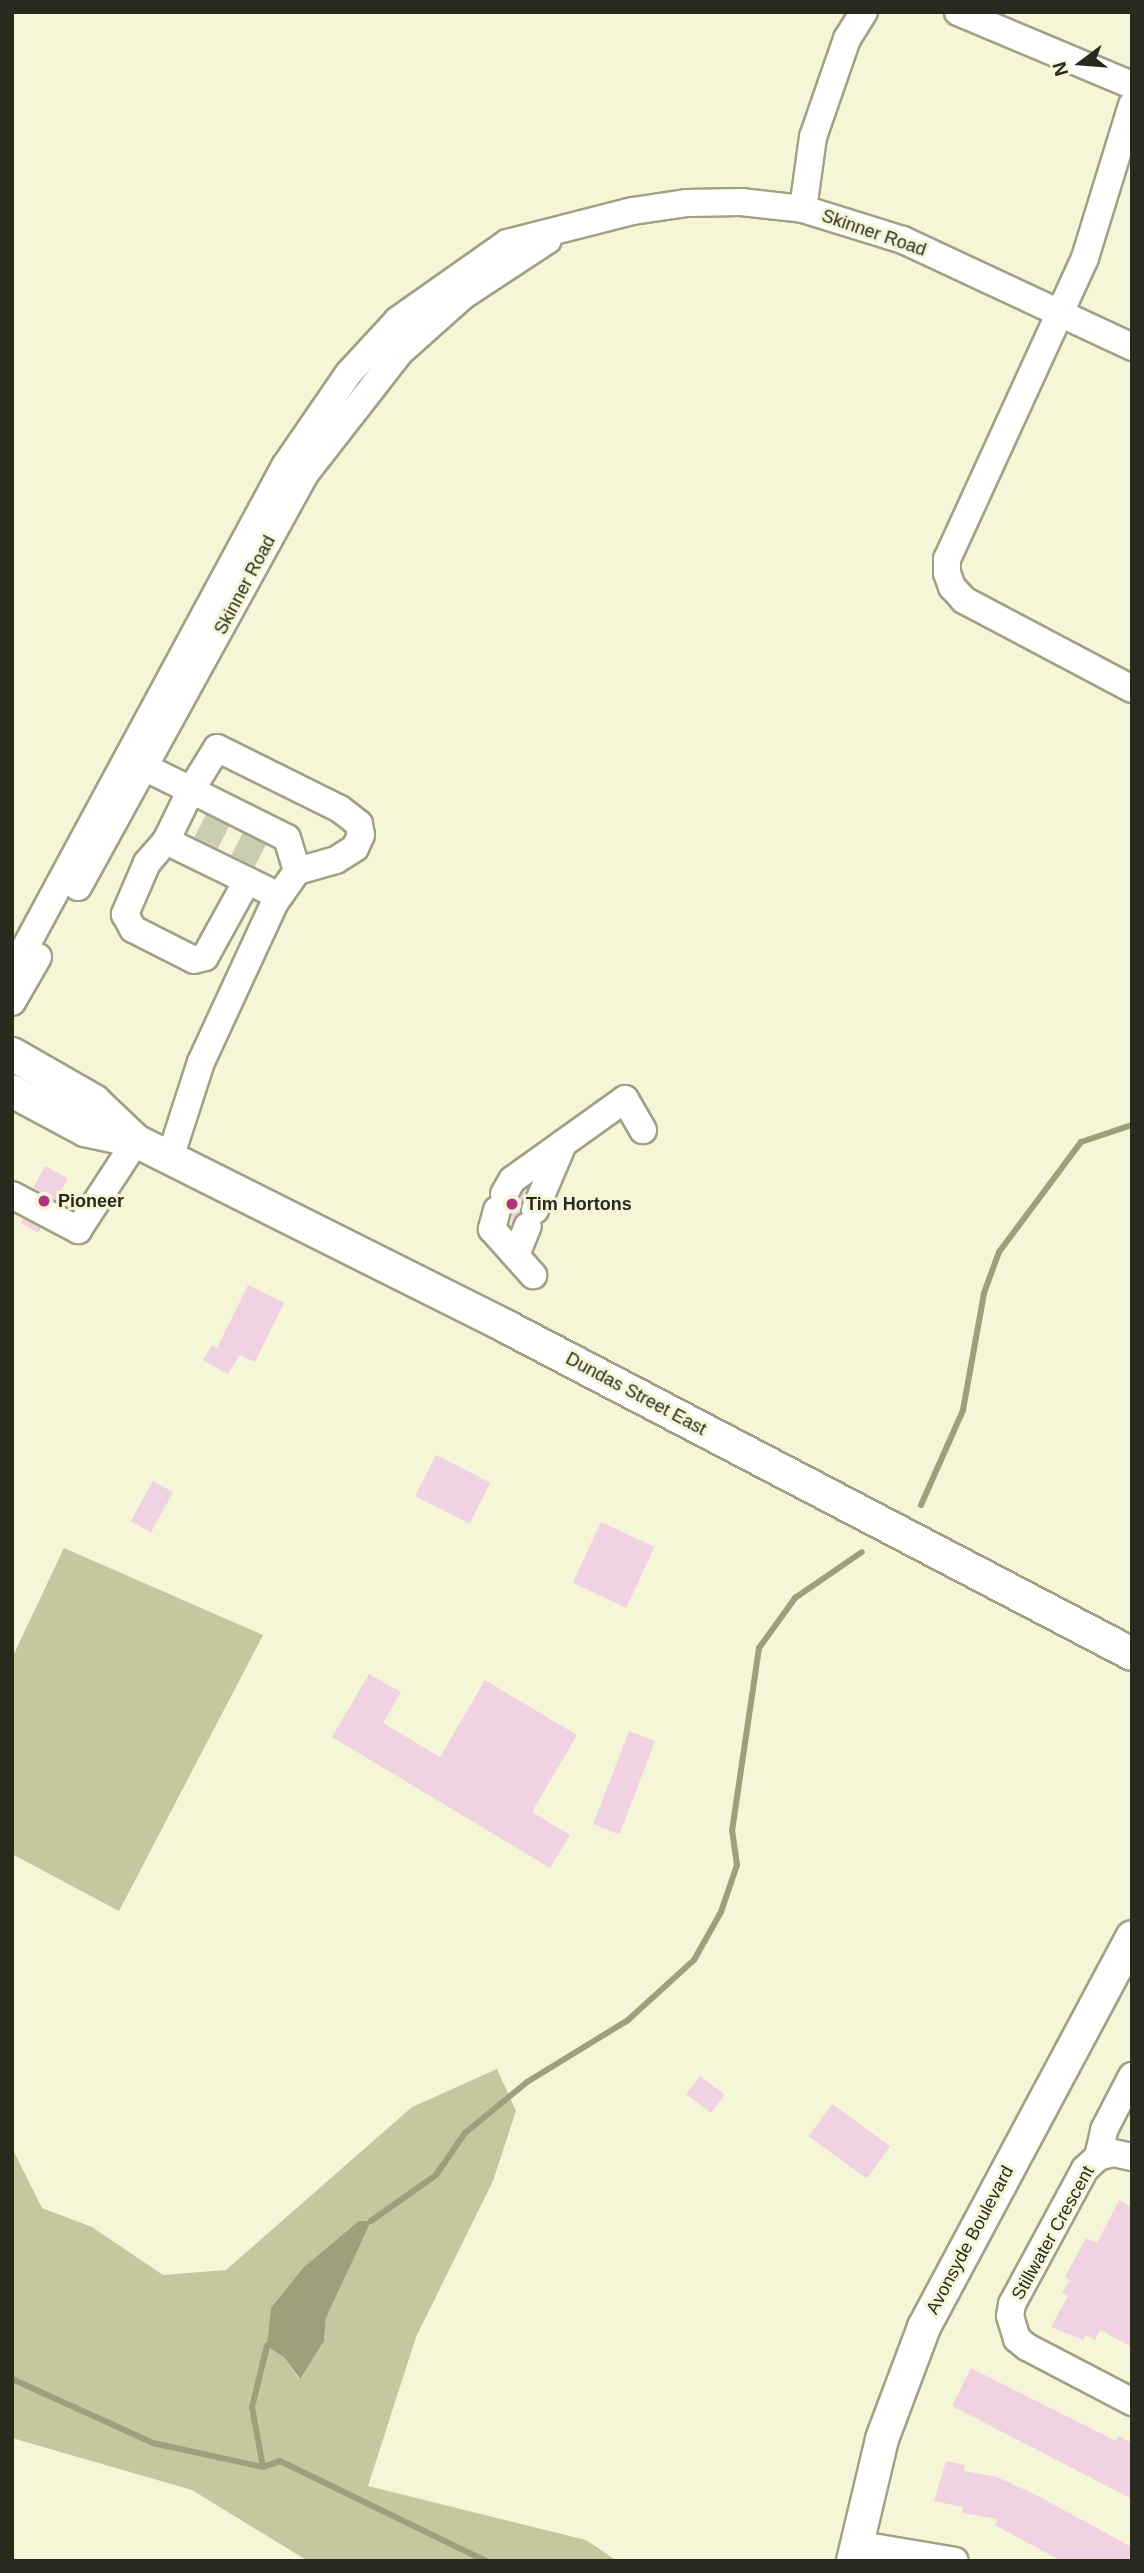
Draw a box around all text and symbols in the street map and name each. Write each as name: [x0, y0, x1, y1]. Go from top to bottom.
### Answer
north arrow: [1046, 28, 1116, 98]
text: N: [1048, 59, 1072, 78]
street label: Skinner Road: [819, 205, 929, 261]
street label: Skinner Road: [210, 532, 280, 638]
place label: Pioneer: [58, 1190, 124, 1212]
marker: Pioneer: [36, 1193, 52, 1209]
place label: Tim Hortons: [526, 1193, 632, 1215]
marker: Tim Hortons: [504, 1196, 520, 1212]
street label: Dundas Street East: [562, 1348, 710, 1440]
street label: Avonsyde Boulevard: [922, 2162, 1018, 2318]
street label: Stillwater Crescent: [1007, 2162, 1099, 2304]

